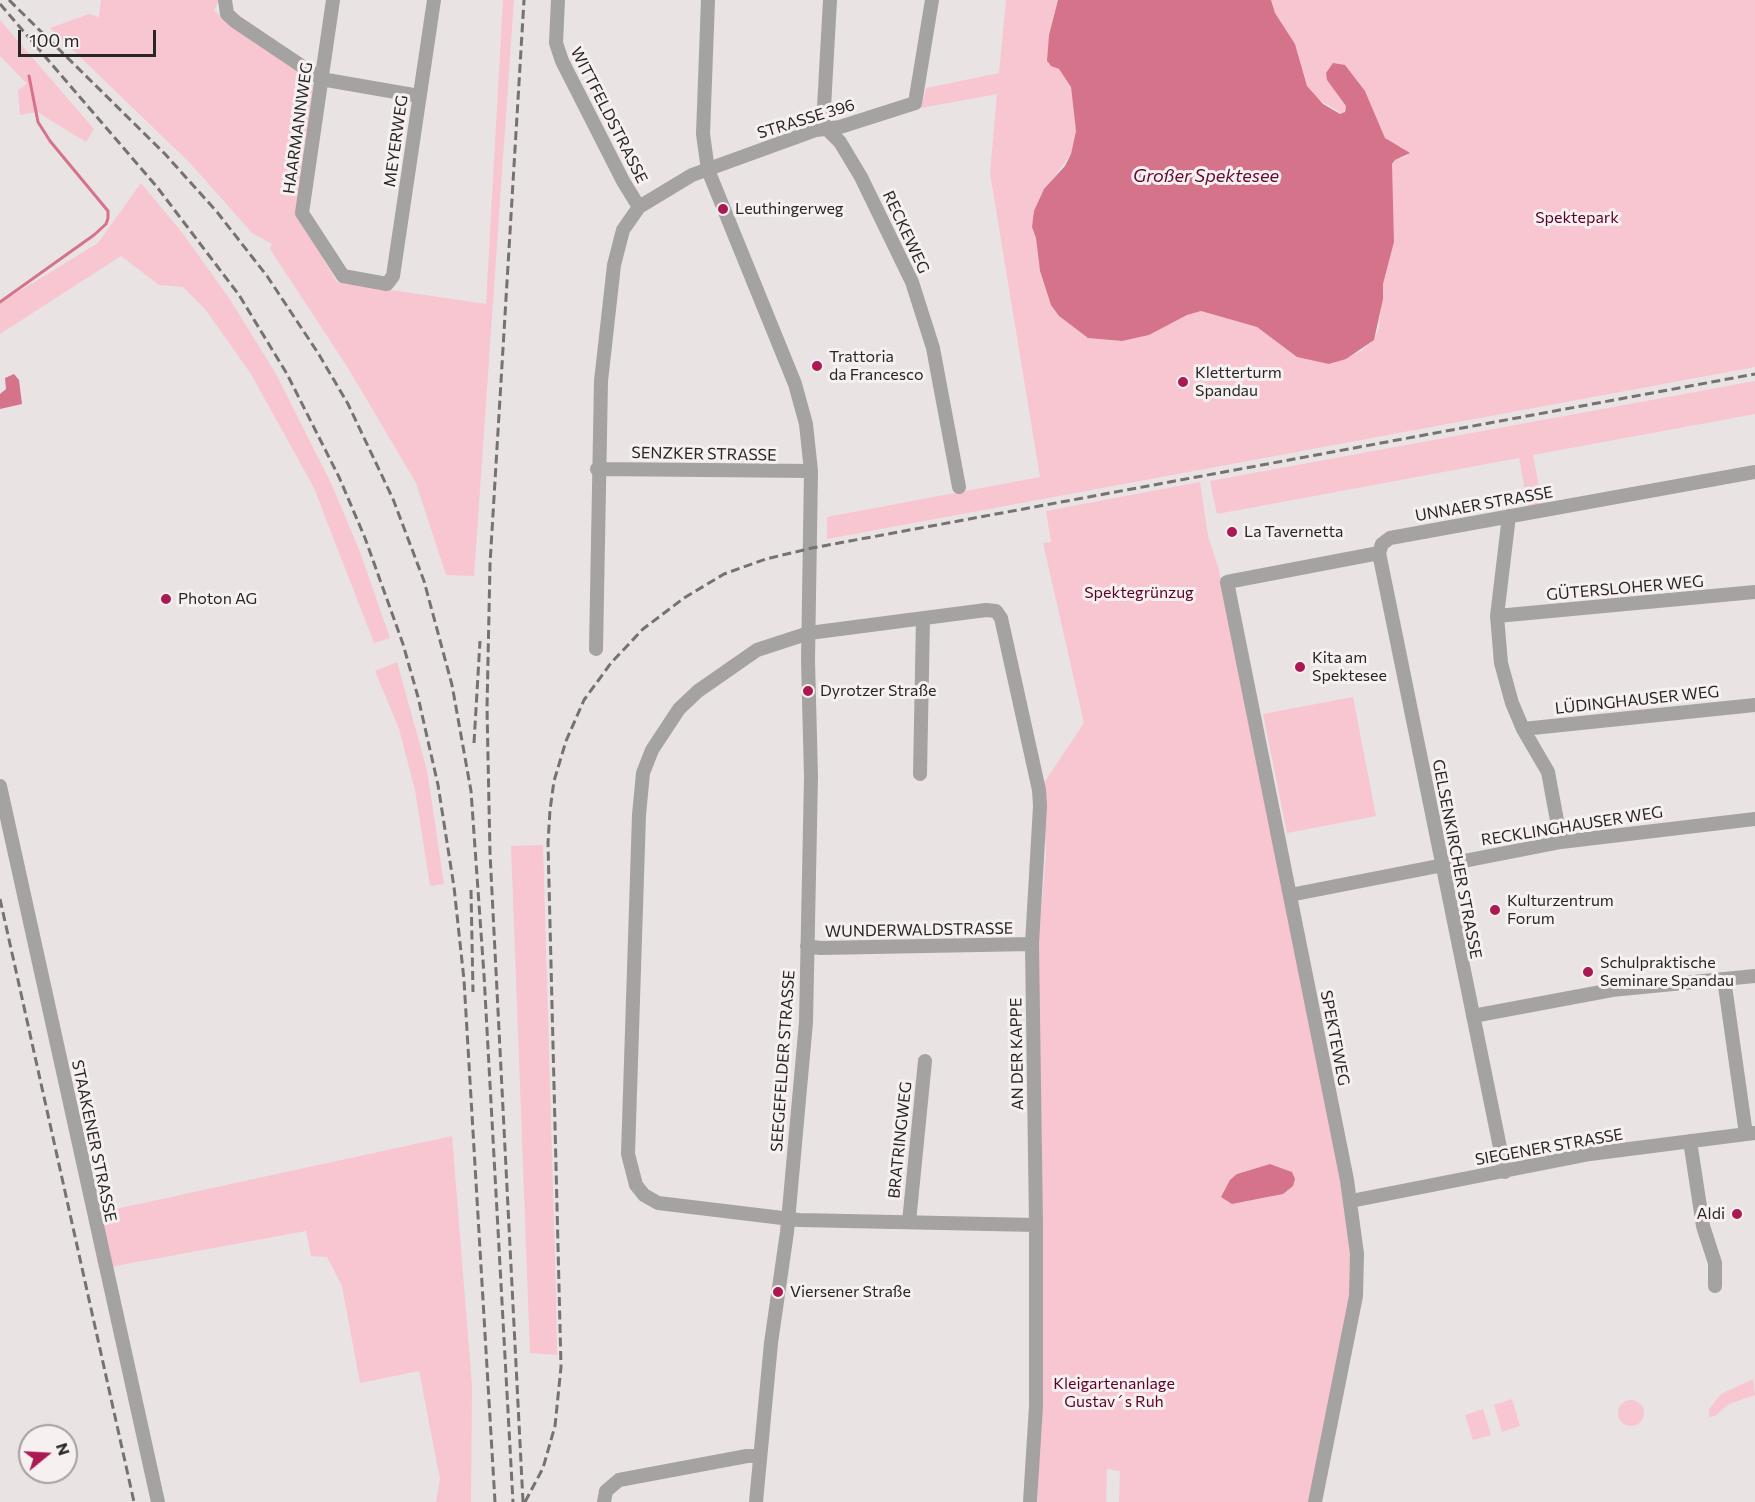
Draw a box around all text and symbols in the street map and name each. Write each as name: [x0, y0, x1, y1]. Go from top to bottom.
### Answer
scale bar: [21, 18, 159, 56]
text: 100 m: [29, 29, 79, 51]
street label: WITTFELDSTRASSE: [566, 44, 652, 186]
street label: HAARMANNWEG: [279, 61, 317, 195]
street label: MEYERWEG: [380, 94, 412, 188]
street label: STRASSE 396: [755, 95, 857, 143]
water label: Großer Spektesee: [1133, 165, 1279, 187]
street label: RECKEWEG: [879, 188, 933, 276]
place label: Leuthingerweg: [735, 199, 844, 219]
marker: Leuthingerweg: [716, 202, 730, 216]
park label: Spektepark: [1535, 208, 1619, 228]
place label: Trattoria da Francesco: [829, 347, 923, 385]
marker: Trattoria da Francesco: [810, 359, 824, 373]
place label: Kletterturm Spandau: [1195, 363, 1282, 401]
marker: Kletterturm Spandau: [1176, 375, 1190, 389]
street label: SENZKER STRASSE: [631, 443, 777, 465]
street label: UNNAER STRASSE: [1414, 482, 1554, 526]
place label: La Tavernetta: [1244, 522, 1343, 542]
marker: La Tavernetta: [1225, 525, 1239, 539]
street label: GÜTERSLOHER WEG: [1545, 572, 1705, 604]
park label: Spektegrünzug: [1084, 583, 1194, 603]
place label: Photon AG: [178, 589, 257, 609]
marker: Photon AG: [159, 592, 173, 606]
place label: Kita am Spektesee: [1312, 648, 1387, 686]
marker: Kita am Spektesee: [1293, 660, 1307, 674]
place label: Dyrotzer Straße: [820, 681, 937, 701]
street label: LÜDINGHAUSER WEG: [1554, 682, 1720, 718]
marker: Dyrotzer Straße: [801, 684, 815, 698]
street label: GELSENKIRCHER STRASSE: [1428, 758, 1486, 960]
street label: RECKLINGHAUSER WEG: [1480, 802, 1664, 850]
place label: Kulturzentrum Forum: [1507, 891, 1614, 929]
marker: Kulturzentrum Forum: [1488, 903, 1502, 917]
street label: WUNDERWALDSTRASSE: [825, 919, 1013, 941]
place label: Schulpraktische Seminare Spandau: [1600, 953, 1734, 991]
marker: Schulpraktische Seminare Spandau: [1581, 965, 1595, 979]
street label: SEEGEFELDER STRASSE: [767, 970, 799, 1152]
street label: SPEKTEWEG: [1316, 989, 1354, 1087]
street label: AN DER KAPPE: [1006, 998, 1028, 1110]
street label: STAAKENER STRASSE: [67, 1058, 121, 1224]
street label: BRATRINGWEG: [884, 1081, 916, 1199]
street label: SIEGENER STRASSE: [1474, 1125, 1624, 1169]
place label: Aldi: [1697, 1204, 1725, 1224]
marker: Aldi: [1730, 1207, 1744, 1221]
place label: Viersener Straße: [790, 1282, 911, 1302]
marker: Viersener Straße: [771, 1285, 785, 1299]
park label: Kleigartenanlage Gustav´s Ruh: [1053, 1374, 1175, 1412]
north arrow: [18, 1424, 78, 1484]
text: N: [53, 1440, 75, 1458]

